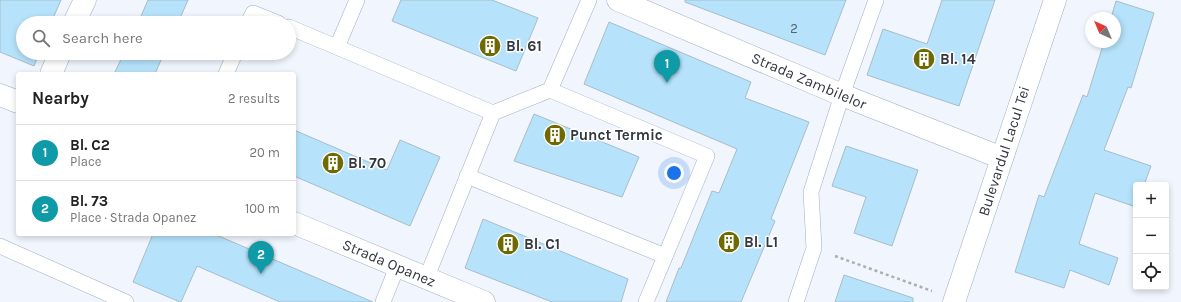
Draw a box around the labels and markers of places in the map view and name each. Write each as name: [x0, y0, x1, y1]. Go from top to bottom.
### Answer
building icon: Bl. 61: [477, 33, 503, 59]
place label: Bl. 61: [506, 37, 542, 55]
building icon: Bl. 14: [911, 46, 937, 72]
pin: 1: [654, 50, 680, 83]
place label: Bl. 14: [940, 50, 976, 68]
building icon: Punct Termic: [542, 122, 568, 148]
place label: Punct Termic: [570, 126, 663, 144]
building icon: Bl. 70: [320, 150, 346, 176]
place label: Bl. 70: [348, 154, 386, 172]
building icon: Bl. L1: [716, 229, 742, 255]
building icon: Bl. C1: [495, 231, 521, 257]
place label: Bl. L1: [744, 233, 778, 251]
place label: Bl. C1: [524, 235, 560, 253]
pin: 2: [248, 241, 274, 274]

